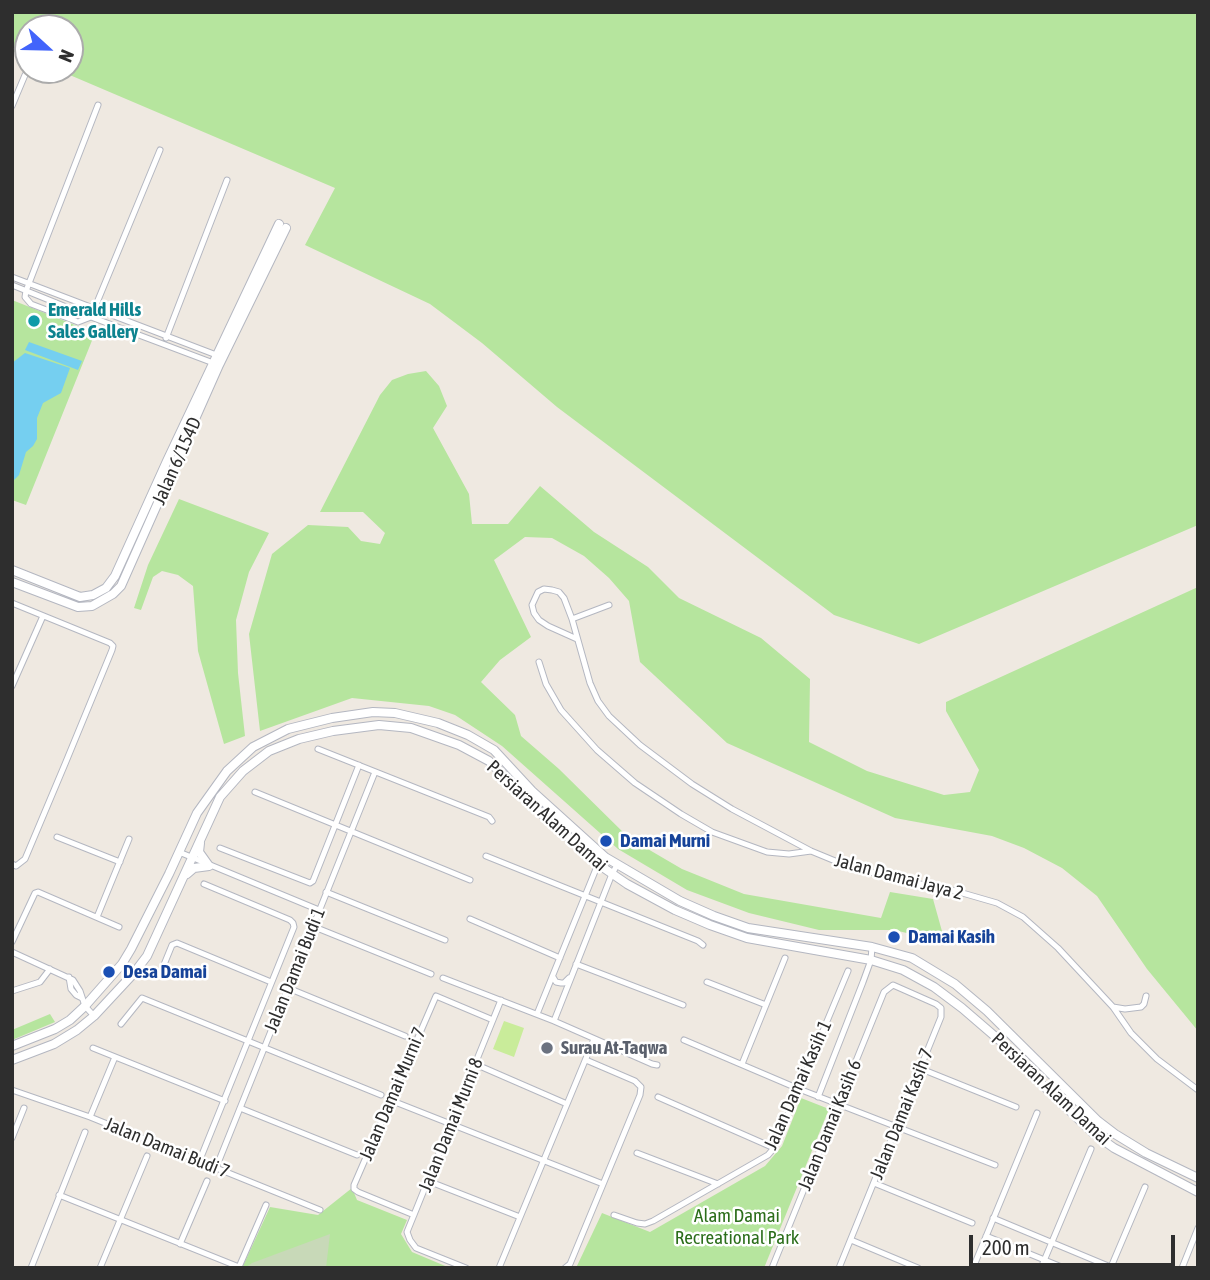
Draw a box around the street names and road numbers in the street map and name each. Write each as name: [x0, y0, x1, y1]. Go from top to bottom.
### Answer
street label: Jalan 6/154D: [148, 414, 206, 508]
street label: Persiaran Alam Damai: [482, 756, 612, 876]
street label: Jalan Damai Jaya 2: [832, 849, 966, 905]
street label: Jalan Damai Budi 1: [260, 904, 330, 1036]
street label: Jalan Damai Kasih 1: [759, 1017, 837, 1153]
street label: Jalan Damai Murni 7: [355, 1024, 431, 1164]
street label: Persiaran Alam Damai: [987, 1028, 1115, 1150]
street label: Jalan Damai Kasih 7: [865, 1045, 939, 1183]
street label: Jalan Damai Murni 8: [414, 1055, 488, 1195]
street label: Jalan Damai Kasih 6: [793, 1056, 867, 1194]
street label: Jalan Damai Budi 7: [101, 1113, 233, 1183]

